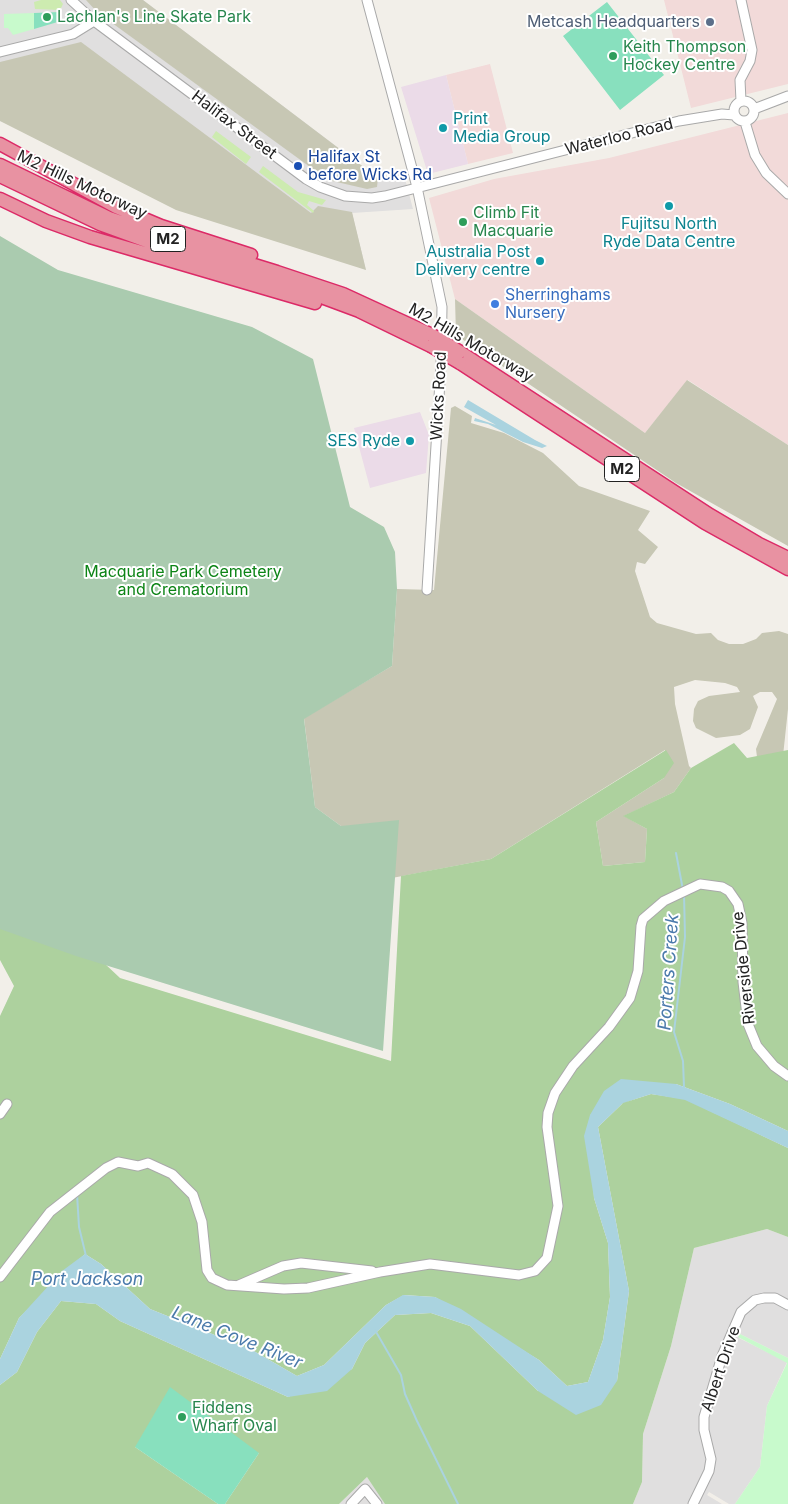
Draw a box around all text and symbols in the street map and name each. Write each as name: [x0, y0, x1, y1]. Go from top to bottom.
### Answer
place label: Lachlan's Line Skate Park: [57, 7, 251, 27]
marker: Lachlan's Line Skate Park: [41, 11, 53, 23]
place label: Metcash Headquarters: [527, 12, 700, 32]
marker: Metcash Headquarters: [704, 16, 716, 28]
place label: Keith Thompson Hockey Centre: [623, 37, 746, 75]
marker: Keith Thompson Hockey Centre: [607, 50, 619, 62]
street label: Halifax Street: [188, 87, 280, 163]
place label: Print Media Group: [453, 109, 550, 147]
street label: Waterloo Road: [563, 114, 675, 160]
marker: Print Media Group: [437, 122, 449, 134]
street label: M2 Hills Motorway: [14, 147, 150, 223]
place label: Halifax St before Wicks Rd: [308, 147, 432, 185]
marker: Halifax St before Wicks Rd: [292, 160, 304, 172]
marker: Fujitsu North Ryde Data Centre: [663, 200, 675, 212]
place label: Climb Fit Macquarie: [473, 203, 553, 241]
place label: Fujitsu North Ryde Data Centre: [603, 214, 735, 252]
marker: Climb Fit Macquarie: [457, 216, 469, 228]
road number: M2: [150, 226, 186, 252]
place label: Australia Post Delivery centre: [415, 242, 530, 280]
marker: Australia Post Delivery centre: [534, 255, 546, 267]
place label: Sherringhams Nursery: [505, 285, 611, 323]
marker: Sherringhams Nursery: [489, 298, 501, 310]
street label: M2 Hills Motorway: [405, 299, 537, 387]
street label: Wicks Road: [427, 351, 451, 441]
place label: SES Ryde: [327, 431, 400, 451]
marker: SES Ryde: [404, 435, 416, 447]
road number: M2: [604, 456, 640, 482]
park label: Macquarie Park Cemetery and Crematorium: [84, 562, 282, 600]
street label: Riverside Drive: [729, 910, 759, 1026]
water label: Porters Creek: [654, 913, 684, 1031]
water label: Port Jackson: [31, 1269, 143, 1291]
water label: Lane Cove River: [169, 1302, 305, 1374]
street label: Albert Drive: [697, 1323, 745, 1415]
place label: Fiddens Wharf Oval: [192, 1398, 277, 1436]
marker: Fiddens Wharf Oval: [176, 1411, 188, 1423]

